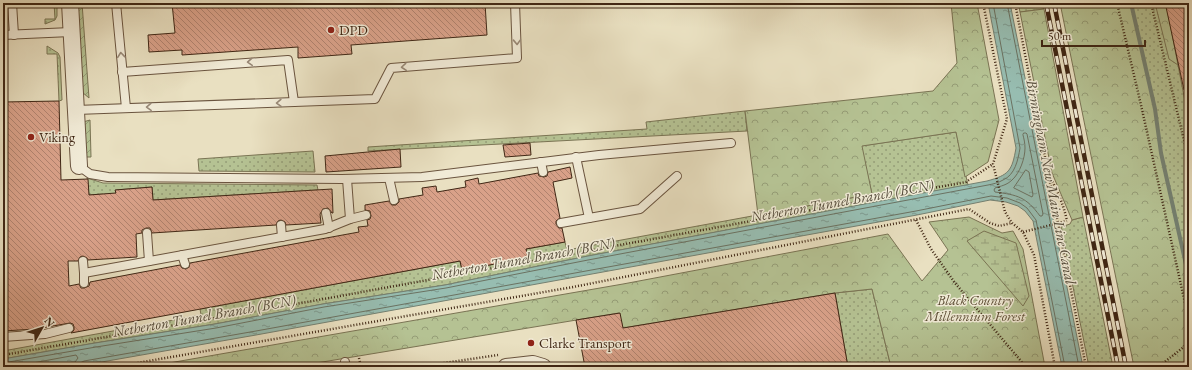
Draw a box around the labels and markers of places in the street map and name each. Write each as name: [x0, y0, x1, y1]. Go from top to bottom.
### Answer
place label: DPD: [339, 21, 368, 39]
marker: DPD: [326, 25, 336, 35]
place label: Viking: [39, 128, 76, 146]
marker: Viking: [26, 132, 36, 142]
place label: Clarke Transport: [539, 334, 631, 352]
marker: Clarke Transport: [526, 338, 536, 348]

